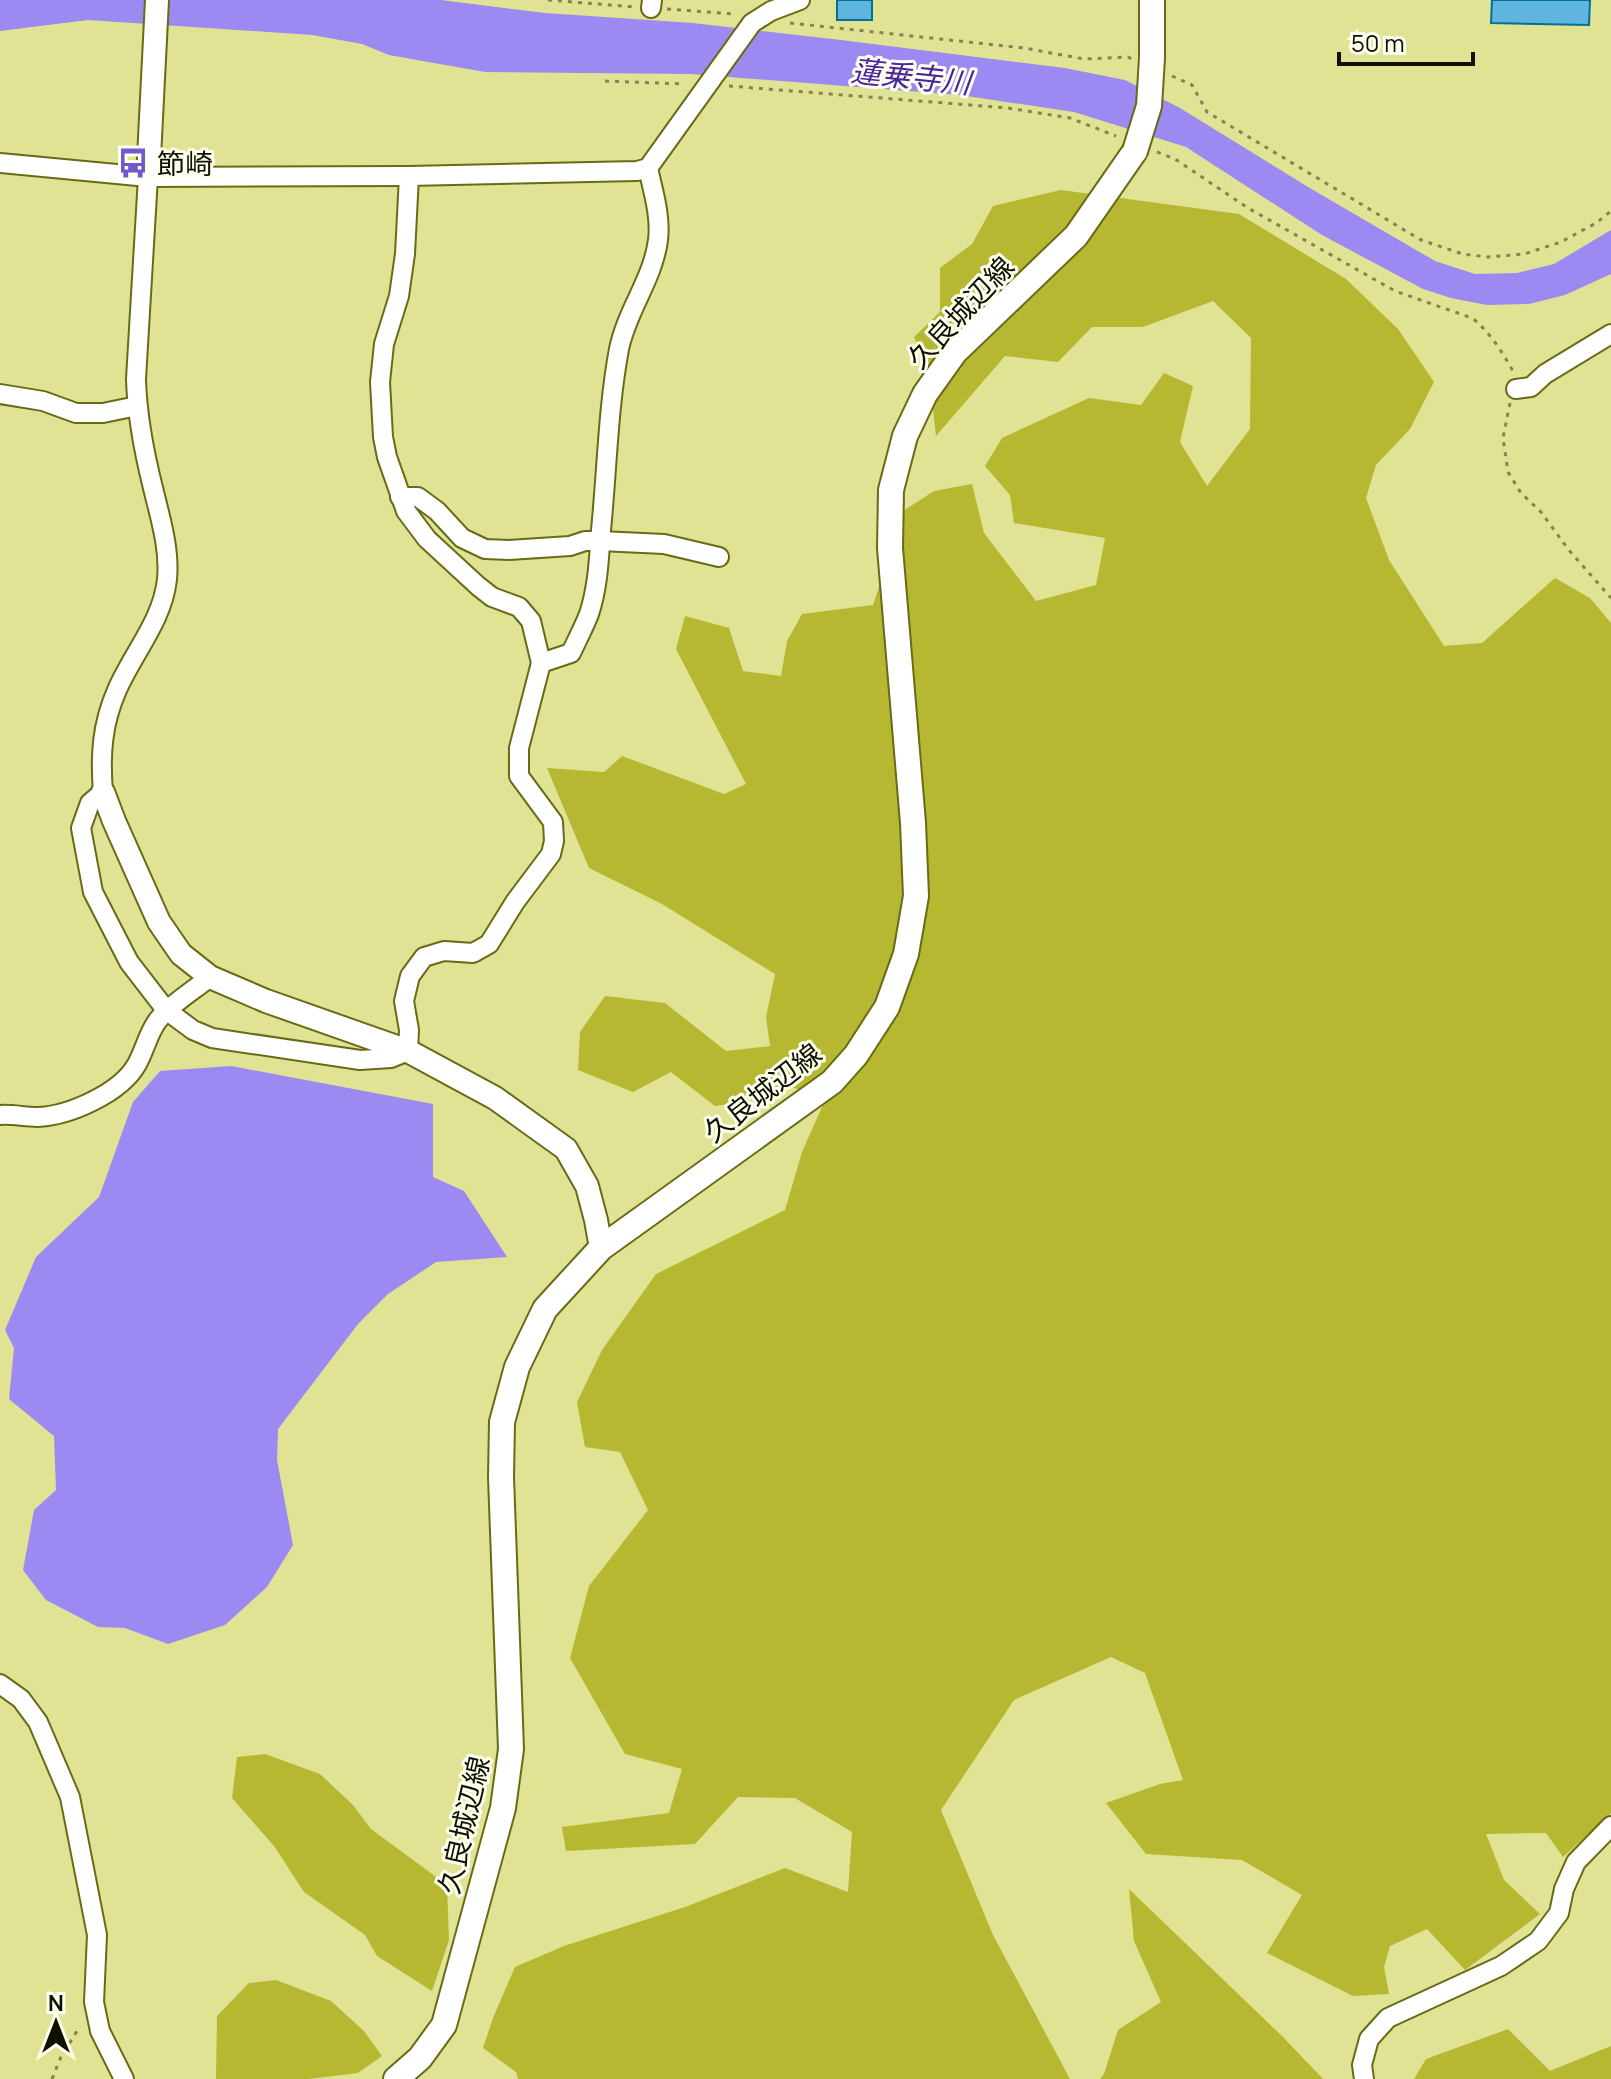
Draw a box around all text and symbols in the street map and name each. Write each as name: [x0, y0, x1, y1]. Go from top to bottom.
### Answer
scale bar: [1339, 16, 1473, 66]
text: 50 m: [1351, 26, 1405, 59]
water label: 蓮乗寺川: [849, 49, 976, 103]
place label: 節崎: [157, 144, 213, 182]
bus stop icon: 節崎: [116, 146, 150, 180]
street label: 久良城辺線: [898, 248, 1022, 376]
street label: 久良城辺線: [695, 1034, 829, 1150]
street label: 久良城辺線: [429, 1753, 497, 1897]
north arrow: [16, 1983, 96, 2063]
text: N: [48, 1988, 64, 2018]

